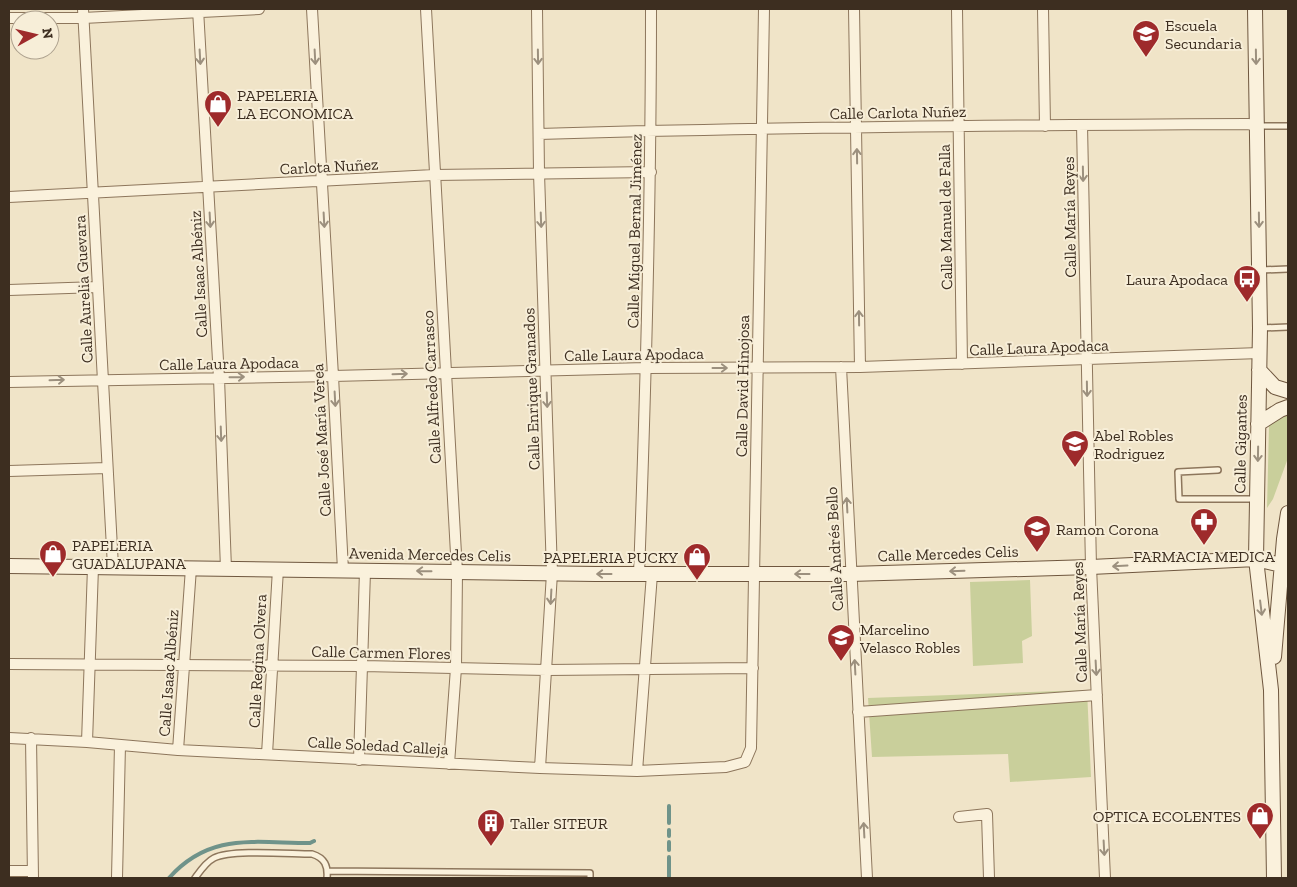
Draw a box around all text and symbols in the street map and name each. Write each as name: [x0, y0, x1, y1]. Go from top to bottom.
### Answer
north arrow: [10, 10, 60, 60]
place label: Escuela Secundaria: [1165, 16, 1242, 53]
school or university icon: Escuela Secundaria: [1131, 19, 1161, 58]
text: N: [38, 27, 57, 40]
one-way arrow: [196, 49, 205, 65]
one-way arrow: [310, 49, 319, 65]
one-way arrow: [533, 49, 543, 65]
one-way arrow: [1251, 49, 1261, 65]
place label: PAPELERIA LA ECONOMICA: [237, 86, 354, 123]
shop icon: PAPELERIA LA ECONOMICA: [203, 89, 233, 128]
street label: Calle Carlota Nuñez: [829, 102, 967, 123]
street label: Calle Miguel Bernal Jiménez: [623, 133, 646, 329]
street label: Calle Manuel de Falla: [935, 144, 956, 290]
one-way arrow: [852, 148, 861, 164]
street label: Carlota Nuñez: [279, 154, 379, 179]
street label: Calle María Reyes: [1059, 156, 1080, 278]
one-way arrow: [1078, 165, 1088, 181]
street label: Calle Isaac Albéniz: [186, 210, 211, 338]
one-way arrow: [205, 211, 214, 227]
one-way arrow: [320, 211, 329, 227]
one-way arrow: [536, 212, 545, 228]
one-way arrow: [1254, 212, 1263, 228]
street label: Calle Aurelia Guevara: [70, 214, 97, 363]
bus stop icon: Laura Apodaca: [1232, 264, 1262, 303]
place label: Laura Apodaca: [1126, 270, 1228, 289]
street label: Calle Enrique Granados: [519, 307, 544, 471]
street label: Calle Alfredo Carrasco: [418, 310, 445, 464]
one-way arrow: [854, 311, 864, 327]
street label: Calle David Hinojosa: [732, 314, 753, 457]
street label: Calle Laura Apodaca: [969, 336, 1109, 359]
street label: Calle Laura Apodaca: [564, 344, 704, 365]
street label: Calle Laura Apodaca: [159, 353, 299, 374]
street label: Calle José María Verea: [308, 363, 335, 517]
one-way arrow: [712, 363, 728, 373]
one-way arrow: [392, 369, 408, 379]
one-way arrow: [229, 372, 245, 382]
one-way arrow: [49, 376, 65, 385]
one-way arrow: [1082, 380, 1092, 396]
one-way arrow: [330, 391, 339, 407]
one-way arrow: [542, 392, 552, 408]
street label: Calle Gigantes: [1230, 394, 1251, 494]
one-way arrow: [216, 426, 226, 442]
place label: Abel Robles Rodriguez: [1094, 426, 1174, 463]
school or university icon: Abel Robles Rodriguez: [1060, 429, 1090, 468]
one-way arrow: [1253, 446, 1262, 462]
street label: Calle Andrés Bello: [822, 486, 847, 612]
one-way arrow: [842, 497, 852, 514]
pharmacy icon: FARMACIA MEDICA: [1189, 507, 1219, 546]
school or university icon: Ramon Corona: [1022, 514, 1052, 553]
place label: Ramon Corona: [1056, 520, 1159, 539]
place label: PAPELERIA GUADALUPANA: [72, 536, 187, 573]
shop icon: PAPELERIA GUADALUPANA: [38, 539, 68, 578]
shop icon: PAPELERIA PUCKY: [682, 542, 712, 581]
street label: Calle Mercedes Celis: [877, 542, 1019, 565]
street label: Avenida Mercedes Celis: [349, 544, 511, 565]
place label: FARMACIA MEDICA: [1133, 547, 1275, 566]
place label: PAPELERIA PUCKY: [543, 548, 678, 567]
street label: Calle María Reyes: [1068, 561, 1091, 683]
one-way arrow: [1112, 561, 1128, 570]
one-way arrow: [949, 566, 965, 575]
one-way arrow: [416, 567, 432, 576]
one-way arrow: [596, 569, 612, 579]
one-way arrow: [794, 569, 810, 579]
one-way arrow: [546, 589, 555, 605]
street label: Calle Regina Olvera: [245, 593, 271, 728]
one-way arrow: [1257, 599, 1267, 615]
street label: Calle Isaac Albéniz: [155, 609, 182, 737]
place label: Marcelino Velasco Robles: [859, 620, 960, 657]
school or university icon: Marcelino Velasco Robles: [826, 623, 856, 662]
street label: Calle Carmen Flores: [311, 642, 451, 663]
one-way arrow: [851, 660, 860, 676]
one-way arrow: [1091, 660, 1100, 676]
street label: Calle Soledad Calleja: [307, 732, 449, 759]
shop icon: OPTICA ECOLENTES: [1245, 801, 1275, 840]
place label: OPTICA ECOLENTES: [1093, 807, 1241, 826]
building icon: Taller SITEUR: [476, 808, 506, 847]
place label: Taller SITEUR: [510, 814, 608, 833]
one-way arrow: [860, 822, 869, 838]
one-way arrow: [1099, 840, 1108, 856]

